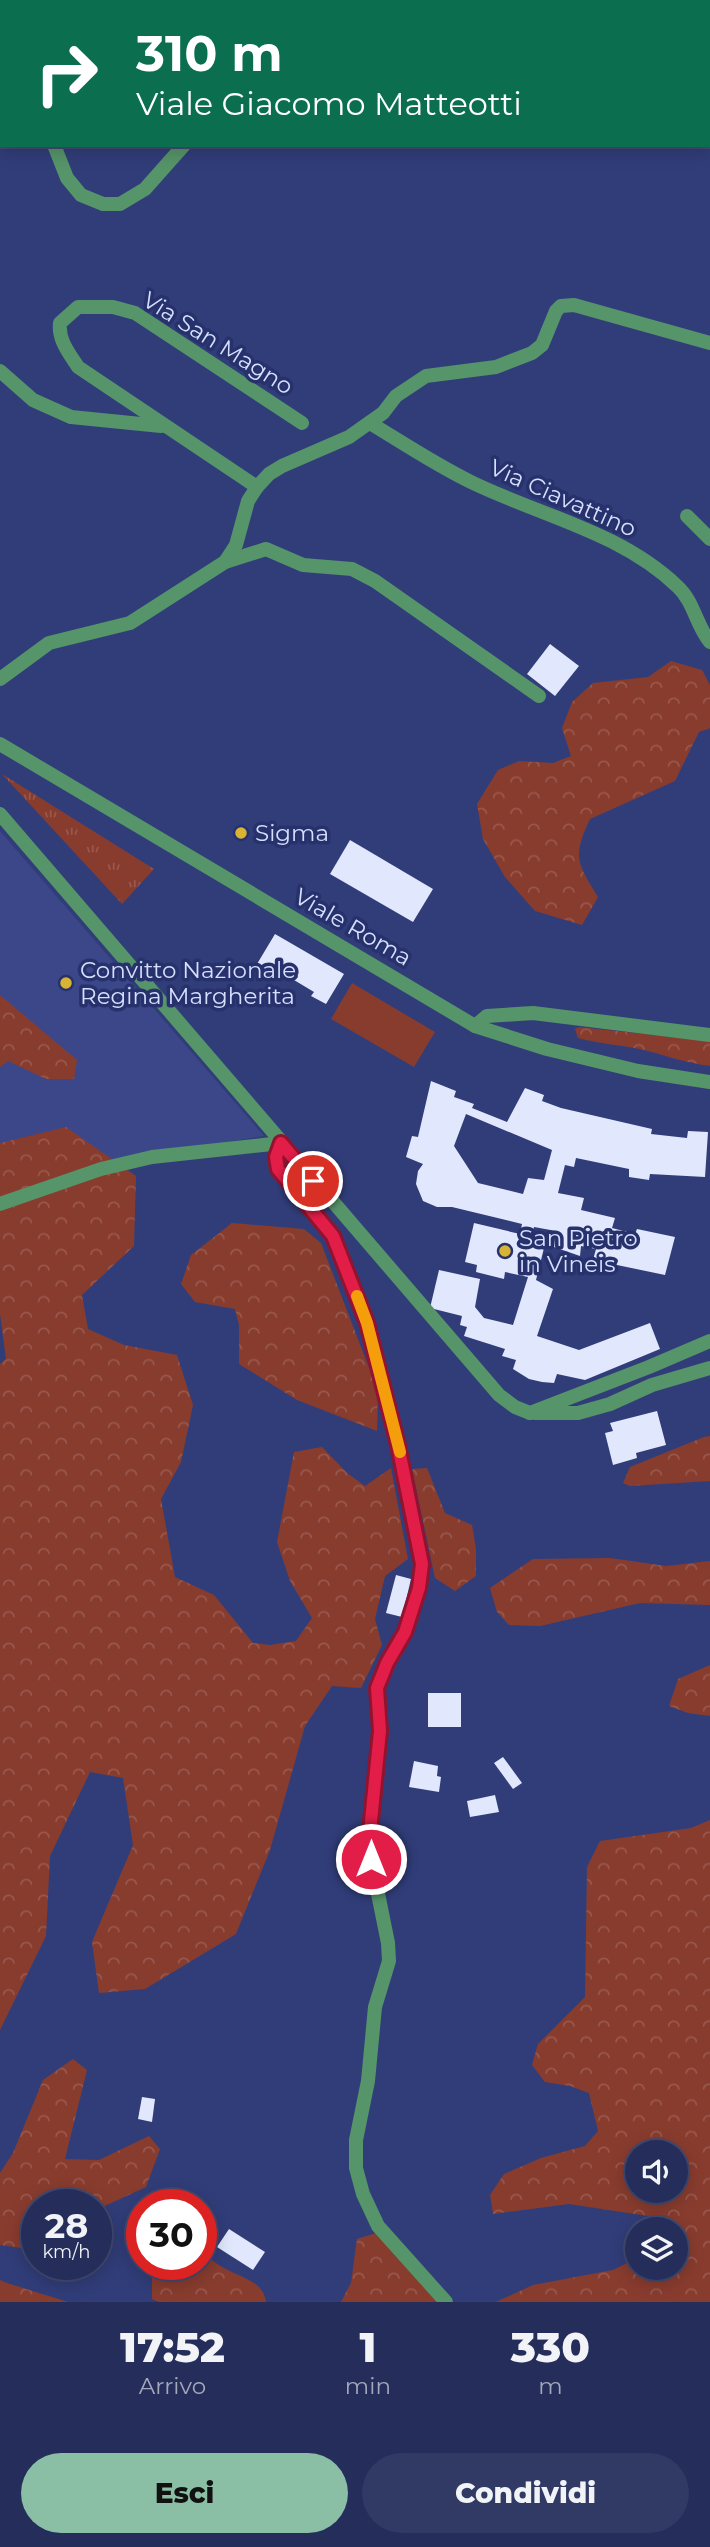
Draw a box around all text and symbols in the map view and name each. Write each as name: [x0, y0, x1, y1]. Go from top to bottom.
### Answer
text: 310 m: [136, 24, 283, 83]
icon: right: [21, 28, 112, 119]
text: Viale Giacomo Matteotti: [136, 84, 522, 123]
street label: Via San Magno: [138, 286, 298, 400]
street label: Via Ciavattino: [485, 453, 641, 543]
place label: Sigma: [255, 819, 329, 847]
marker: Sigma: [233, 825, 249, 841]
street label: Viale Roma: [289, 882, 417, 972]
place label: Convitto Nazionale Regina Margherita: [80, 956, 296, 1010]
marker: Convitto Nazionale Regina Margherita: [58, 975, 74, 991]
pin: [283, 1151, 343, 1211]
icon: arrive: [294, 1162, 332, 1200]
place label: San Pietro in Vineis: [519, 1224, 638, 1278]
marker: San Pietro in Vineis: [497, 1243, 513, 1259]
position arrow: [334, 1822, 408, 1896]
map controls: [625, 2140, 688, 2280]
button: sound: [625, 2140, 688, 2203]
speed limit sign: 30: [126, 2189, 217, 2280]
text: 28: [45, 2204, 88, 2247]
button: layers: [625, 2217, 688, 2280]
text: km/h: [42, 2241, 91, 2263]
text: 17:52: [120, 2321, 225, 2373]
text: 1: [359, 2321, 376, 2373]
text: 330: [511, 2321, 590, 2373]
text: Arrivo: [139, 2372, 206, 2400]
text: min: [345, 2372, 391, 2400]
text: m: [538, 2372, 563, 2400]
button: Esci: [21, 2453, 348, 2533]
button: Condividi: [362, 2453, 689, 2533]

